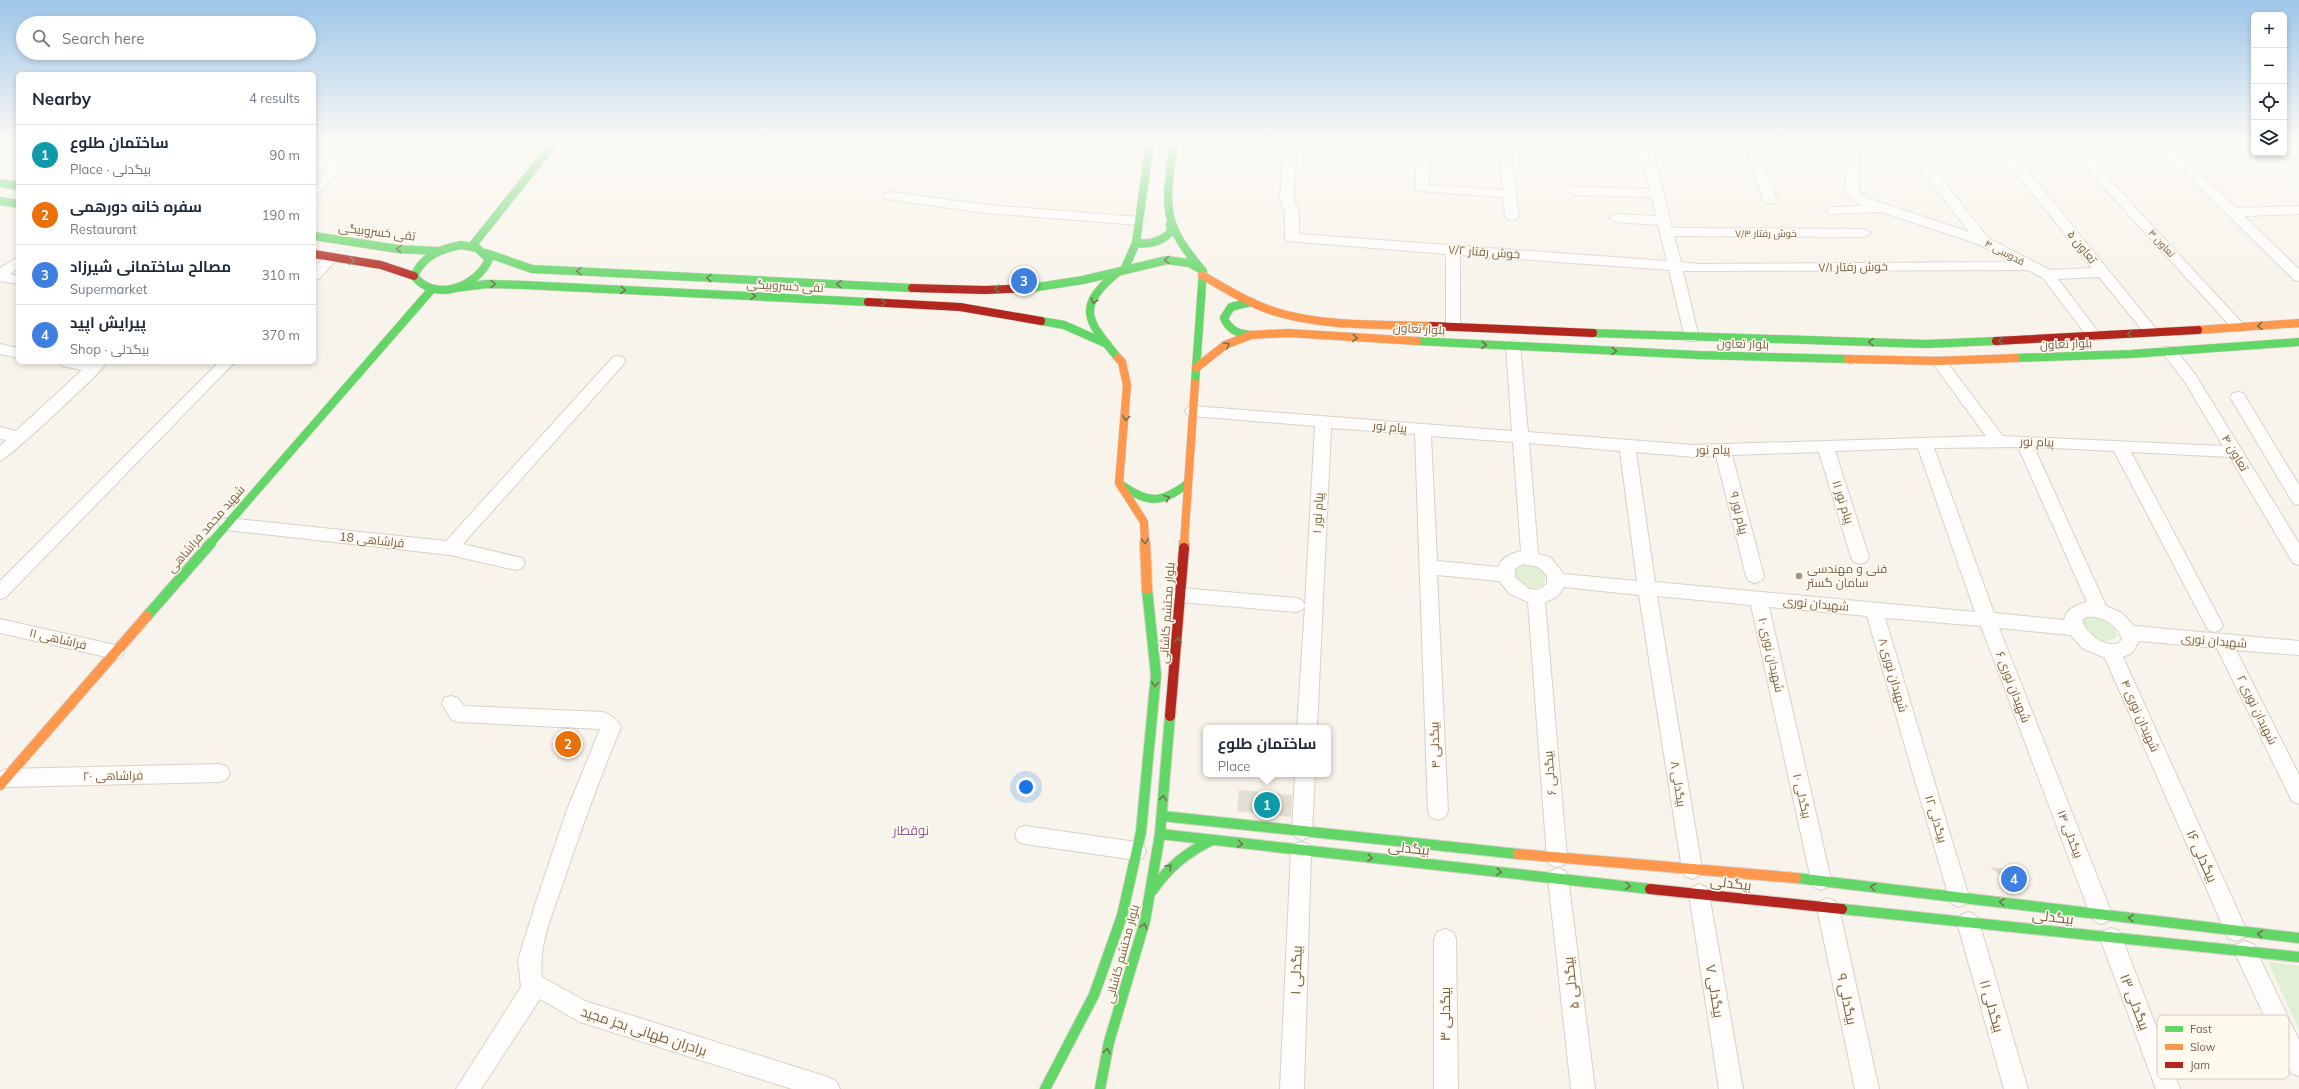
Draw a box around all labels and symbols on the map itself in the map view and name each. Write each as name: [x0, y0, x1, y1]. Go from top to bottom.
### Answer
street label: تقی خسروبیگی: [338, 219, 417, 244]
street label: خوش رفتار ۷/۳: [1735, 227, 1797, 240]
street label: تعاون ۵: [2064, 227, 2101, 267]
street label: تعاون ۳: [2145, 227, 2178, 260]
street label: قدوسی ۴: [1983, 237, 2027, 268]
street label: خوش رفتار ۷/۲: [1447, 241, 1521, 262]
one-way arrow: [396, 245, 402, 254]
one-way arrow: [349, 256, 356, 265]
one-way arrow: [1164, 256, 1170, 264]
street label: خوش رفتار ۷/۱: [1818, 258, 1888, 275]
pin: 3: [1011, 266, 1037, 296]
one-way arrow: [576, 267, 582, 275]
one-way arrow: [706, 273, 712, 282]
street label: تقی خسروبیگی: [746, 276, 825, 295]
one-way arrow: [490, 280, 496, 288]
one-way arrow: [836, 280, 842, 289]
one-way arrow: [620, 285, 626, 294]
one-way arrow: [994, 285, 1000, 293]
one-way arrow: [750, 292, 756, 301]
one-way arrow: [1090, 297, 1098, 304]
one-way arrow: [880, 298, 886, 307]
street label: بلوار تعاون: [1393, 320, 1446, 337]
one-way arrow: [2257, 321, 2263, 330]
one-way arrow: [2127, 330, 2133, 339]
one-way arrow: [1352, 334, 1358, 343]
street label: بلوار تعاون: [2040, 335, 2092, 352]
street label: بلوار تعاون: [1717, 336, 1769, 351]
one-way arrow: [1998, 337, 2004, 345]
one-way arrow: [1868, 338, 1874, 347]
one-way arrow: [1481, 340, 1487, 349]
one-way arrow: [1223, 342, 1230, 350]
one-way arrow: [1611, 347, 1617, 355]
one-way arrow: [1121, 415, 1130, 421]
street label: پیام نور: [1371, 417, 1409, 438]
street label: تعاون ۴: [2219, 432, 2253, 474]
street label: پیام نور: [2019, 433, 2055, 452]
street label: پیام نور: [1695, 442, 1731, 459]
street label: پیام نور ۱۱: [1828, 478, 1858, 527]
street label: شهید محمد فراشاهی: [163, 482, 248, 576]
street label: پیام نور ۹: [1725, 490, 1752, 537]
street label: پیام نور ۱: [1309, 491, 1328, 534]
one-way arrow: [1163, 494, 1170, 503]
street label: فراشاهی 18: [339, 529, 405, 550]
one-way arrow: [1141, 538, 1149, 544]
place label: فنی و مهندسی سامان گستر: [1806, 561, 1887, 590]
street label: بلوار محتشم کاشانی: [1155, 562, 1179, 664]
marker: فنی و مهندسی سامان گستر: [1794, 571, 1804, 581]
street label: شهیدان نوری: [1782, 593, 1850, 614]
street label: شهیدان نوری ۱۰: [1756, 616, 1787, 694]
street label: فراشاهی ۱۱: [28, 625, 88, 652]
street label: شهیدان نوری: [2180, 630, 2248, 651]
street label: شهیدان نوری ۸: [1876, 636, 1911, 714]
one-way arrow: [1173, 637, 1182, 643]
street label: شهیدان نوری ۶: [1993, 649, 2034, 725]
street label: شهیدان نوری ۲: [2234, 672, 2281, 747]
street label: شهیدان نوری ۴: [2118, 677, 2163, 754]
one-way arrow: [1151, 681, 1160, 687]
street label: بیگدلی ۴: [1426, 721, 1443, 769]
pin: 2: [555, 729, 581, 759]
street label: بیگدلی ۶: [1540, 750, 1559, 796]
street label: بیگدلی ۸: [1667, 760, 1690, 808]
street label: فراشاهی ۲۰: [83, 767, 143, 784]
street label: بیگدلی ۱۰: [1790, 772, 1815, 820]
your location: [1016, 777, 1036, 797]
pin: 1: [1254, 790, 1280, 820]
street label: بیگدلی ۱۲: [1922, 793, 1951, 844]
one-way arrow: [1159, 794, 1168, 801]
street label: بیگدلی ۱۴: [2054, 808, 2086, 860]
district label: نوقطار: [892, 822, 929, 838]
street label: بیگدلی ۱۶: [2182, 827, 2222, 885]
street label: بیگدلی: [1387, 837, 1431, 859]
one-way arrow: [1237, 839, 1244, 848]
one-way arrow: [1367, 854, 1373, 863]
one-way arrow: [1165, 864, 1172, 872]
pin: 4: [2001, 864, 2027, 894]
one-way arrow: [1496, 867, 1502, 876]
street label: بیگدلی: [1709, 872, 1753, 894]
one-way arrow: [1625, 881, 1631, 890]
one-way arrow: [1870, 882, 1876, 891]
one-way arrow: [1999, 898, 2005, 907]
street label: بلوار محتشم کاشانی: [1101, 903, 1143, 1005]
street label: بیگدلی: [2031, 906, 2075, 928]
one-way arrow: [2128, 914, 2134, 923]
one-way arrow: [1139, 923, 1147, 929]
one-way arrow: [2257, 930, 2263, 939]
street label: بیگدلی ۱: [1286, 945, 1306, 995]
street label: بیگدلی ۵: [1559, 956, 1583, 1010]
street label: بیگدلی ۷: [1702, 963, 1728, 1019]
street label: بیگدلی ۹: [1833, 971, 1861, 1027]
street label: بیگدلی ۱۳: [2116, 971, 2154, 1033]
street label: بیگدلی ۱۱: [1976, 978, 2008, 1034]
street label: بیگدلی ۳: [1436, 987, 1454, 1041]
street label: برادران طهانی بجز مجید: [579, 1002, 709, 1060]
legend: [2157, 1015, 2289, 1079]
text: Fast: [2190, 1022, 2212, 1036]
text: Slow: [2190, 1040, 2216, 1054]
one-way arrow: [1103, 1048, 1111, 1054]
text: Jam: [2190, 1058, 2210, 1072]

